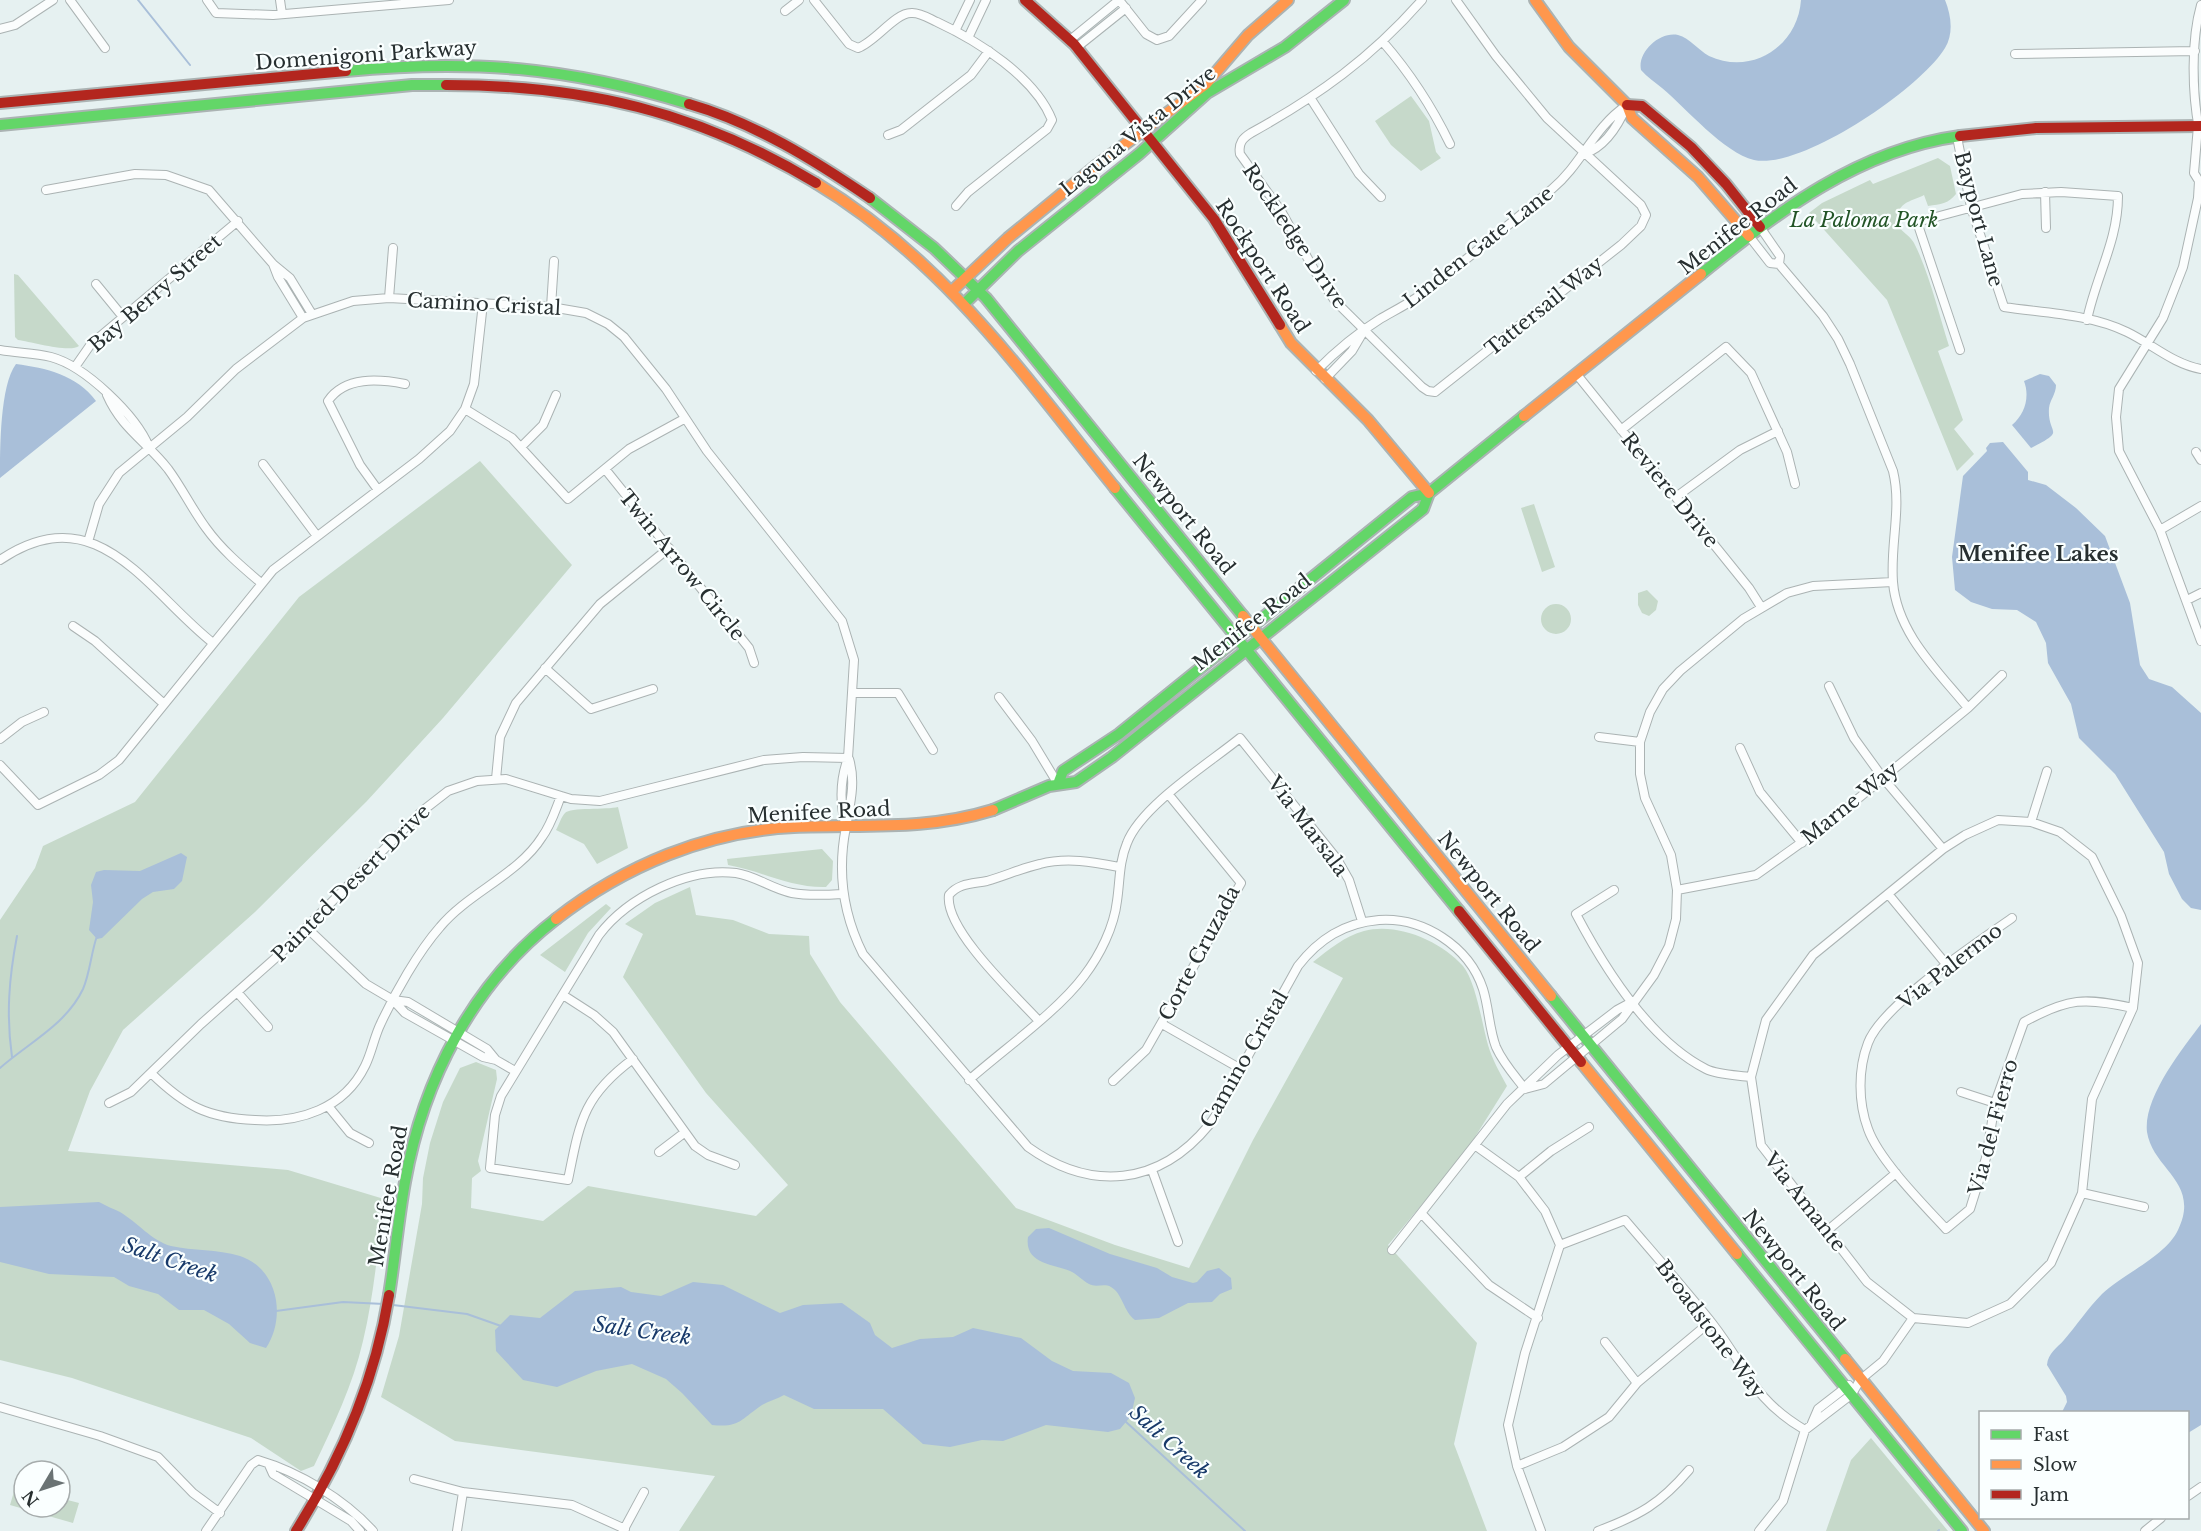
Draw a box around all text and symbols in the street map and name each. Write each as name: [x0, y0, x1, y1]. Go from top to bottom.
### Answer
street label: Domenigoni Parkway: [254, 35, 478, 75]
street label: Laguna Vista Drive: [1055, 61, 1221, 201]
street label: Bayport Lane: [1949, 149, 2009, 289]
street label: Rockledge Drive: [1238, 159, 1352, 313]
street label: Menifee Road: [1674, 172, 1802, 280]
street label: Linden Gate Lane: [1398, 181, 1558, 313]
street label: Rockport Road: [1211, 195, 1315, 337]
park label: La Paloma Park: [1789, 208, 1938, 232]
street label: Bay Berry Street: [84, 229, 227, 357]
street label: Tattersail Way: [1480, 251, 1608, 361]
street label: Camino Cristal: [406, 288, 562, 320]
street label: Reviere Drive: [1616, 428, 1724, 552]
street label: Newport Road: [1128, 449, 1240, 579]
street label: Twin Arrow Circle: [614, 485, 750, 645]
district label: Menifee Lakes: [1957, 541, 2119, 567]
street label: Menifee Road: [1188, 568, 1316, 676]
street label: Marne Way: [1797, 756, 1903, 849]
street label: Via Marsala: [1262, 770, 1354, 882]
street label: Menifee Road: [747, 796, 891, 828]
street label: Painted Desert Drive: [267, 799, 435, 967]
street label: Newport Road: [1433, 827, 1545, 957]
street label: Corte Cruzada: [1153, 881, 1245, 1025]
street label: Via Palermo: [1892, 918, 2007, 1015]
street label: Camino Cristal: [1195, 986, 1293, 1132]
street label: Via del Fierro: [1963, 1056, 2023, 1199]
street label: Menifee Road: [364, 1123, 412, 1269]
street label: Via Amante: [1758, 1147, 1851, 1256]
street label: Newport Road: [1738, 1205, 1850, 1335]
water label: Salt Creek: [119, 1232, 221, 1288]
street label: Broadstone Way: [1651, 1255, 1771, 1403]
water label: Salt Creek: [591, 1311, 693, 1351]
water label: Salt Creek: [1124, 1399, 1214, 1485]
legend: [1979, 1411, 2189, 1519]
text: Fast: [2033, 1424, 2070, 1446]
text: Slow: [2033, 1454, 2078, 1476]
north arrow: [12, 1459, 72, 1519]
text: Jam: [2031, 1484, 2069, 1506]
text: N: [18, 1486, 43, 1511]

